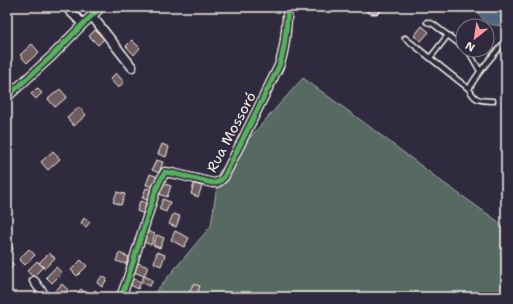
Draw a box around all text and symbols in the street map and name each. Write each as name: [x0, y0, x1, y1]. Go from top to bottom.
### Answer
north arrow: [455, 18, 495, 58]
text: N: [462, 37, 478, 55]
street label: Rua Mossoró: [202, 89, 260, 175]

